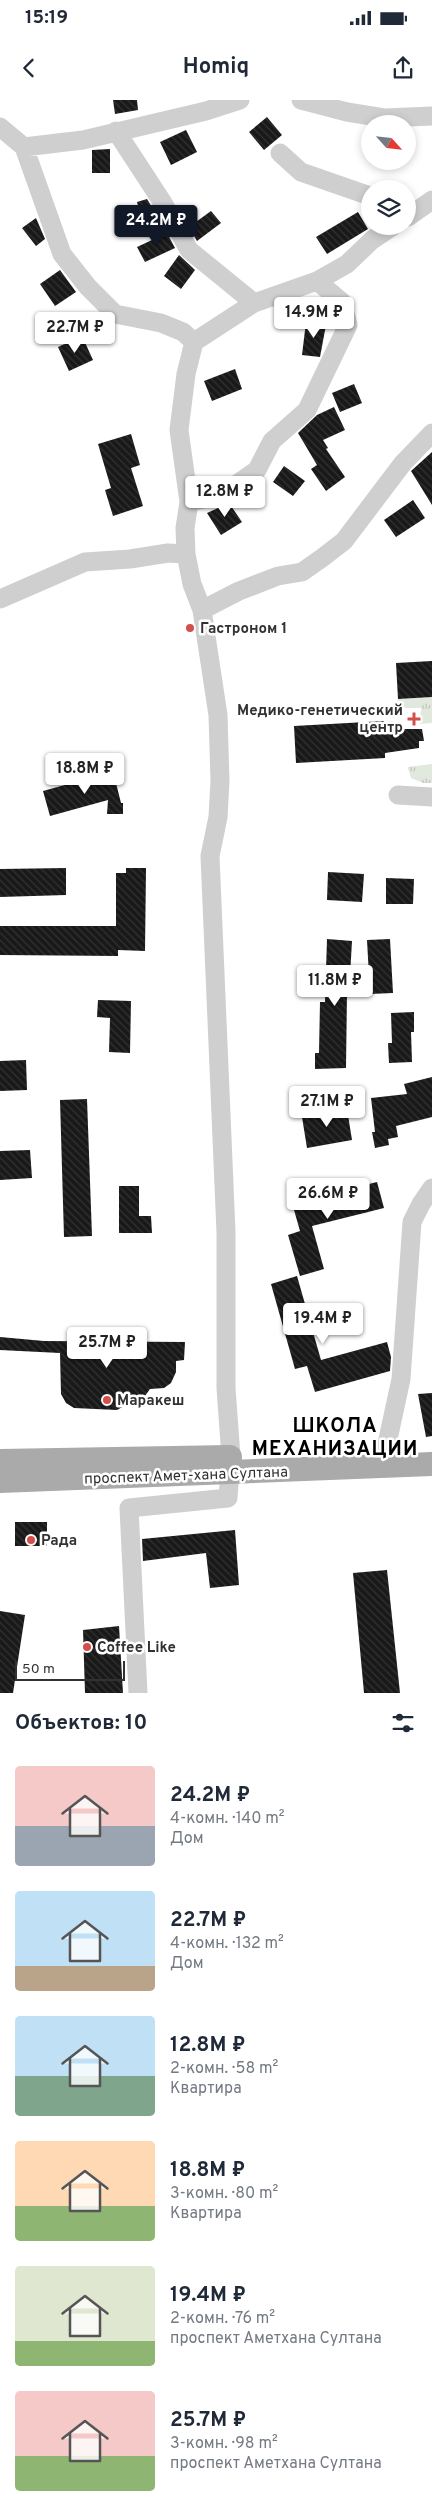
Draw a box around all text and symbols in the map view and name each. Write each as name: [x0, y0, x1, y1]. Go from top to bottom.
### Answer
text: 15:19: [25, 6, 68, 30]
icon: back: [15, 54, 43, 82]
text: Homiq: [183, 54, 249, 81]
icon: share: [389, 54, 417, 82]
north arrow: [361, 115, 416, 170]
map controls: [361, 115, 416, 235]
button: layers: [361, 180, 416, 235]
pin: 24.2M ₽: [110, 204, 202, 247]
text: 24.2M ₽: [125, 211, 187, 231]
pin: 14.9M ₽: [268, 296, 360, 339]
text: 14.9M ₽: [285, 303, 343, 323]
pin: 22.7M ₽: [29, 312, 121, 354]
text: 22.7M ₽: [46, 318, 104, 338]
pin: 12.8M ₽: [179, 476, 271, 518]
text: 12.8M ₽: [196, 482, 254, 502]
place label: Гастроном 1: [200, 620, 287, 639]
marker: Гастроном 1: [184, 622, 196, 634]
place label: Медико-генетический центр: [237, 702, 403, 738]
marker: Медико-генетический центр: [407, 712, 421, 726]
pin: 18.8M ₽: [39, 752, 131, 795]
text: 18.8M ₽: [56, 759, 114, 779]
pin: 11.8M ₽: [289, 964, 381, 1007]
text: 11.8M ₽: [308, 971, 362, 991]
pin: 27.1M ₽: [281, 1086, 373, 1128]
text: 27.1M ₽: [300, 1092, 354, 1112]
pin: 26.6M ₽: [282, 1178, 374, 1220]
text: 26.6M ₽: [298, 1184, 358, 1204]
pin: 19.4M ₽: [277, 1302, 369, 1345]
text: 19.4M ₽: [294, 1309, 352, 1329]
pin: 25.7M ₽: [61, 1326, 153, 1369]
text: 25.7M ₽: [78, 1333, 136, 1353]
place label: Маракеш: [117, 1392, 184, 1411]
marker: Маракеш: [101, 1394, 113, 1406]
district label: ШКОЛА МЕХАНИЗАЦИИ: [252, 1414, 418, 1463]
street label: проспект Амет-хана Султана: [84, 1463, 288, 1490]
place label: Рада: [41, 1532, 77, 1551]
marker: Рада: [25, 1534, 37, 1546]
place label: Coffee Like: [97, 1639, 176, 1658]
marker: Coffee Like: [81, 1641, 93, 1653]
scale bar: [15, 1658, 125, 1681]
text: 50 m: [22, 1661, 55, 1678]
icon: filters: [389, 1709, 417, 1737]
text: Объектов: 10: [15, 1710, 147, 1737]
text: 24.2M ₽: [170, 1782, 250, 1809]
icon: home: [55, 1786, 115, 1846]
text: 4-комн. · 140 m²: [170, 1809, 285, 1829]
text: Дом: [170, 1829, 204, 1849]
text: 22.7M ₽: [170, 1907, 246, 1934]
icon: home: [55, 1911, 115, 1971]
text: 4-комн. · 132 m²: [170, 1934, 284, 1954]
text: Дом: [170, 1954, 204, 1974]
text: 12.8M ₽: [170, 2032, 246, 2059]
icon: home: [55, 2036, 115, 2096]
text: 2-комн. · 58 m²: [170, 2059, 278, 2079]
text: Квартира: [170, 2079, 242, 2099]
text: 18.8M ₽: [170, 2157, 245, 2184]
icon: home: [55, 2161, 115, 2221]
text: 3-комн. · 80 m²: [170, 2184, 278, 2204]
text: Квартира: [170, 2204, 242, 2224]
text: 19.4M ₽: [170, 2282, 246, 2309]
icon: home: [55, 2286, 115, 2346]
text: 2-комн. · 76 m²: [170, 2309, 275, 2329]
text: проспект Аметхана Султана: [170, 2329, 382, 2349]
text: 25.7M ₽: [170, 2407, 246, 2434]
icon: home: [55, 2411, 115, 2471]
text: 3-комн. · 98 m²: [170, 2434, 278, 2454]
text: проспект Аметхана Султана: [170, 2454, 382, 2474]

